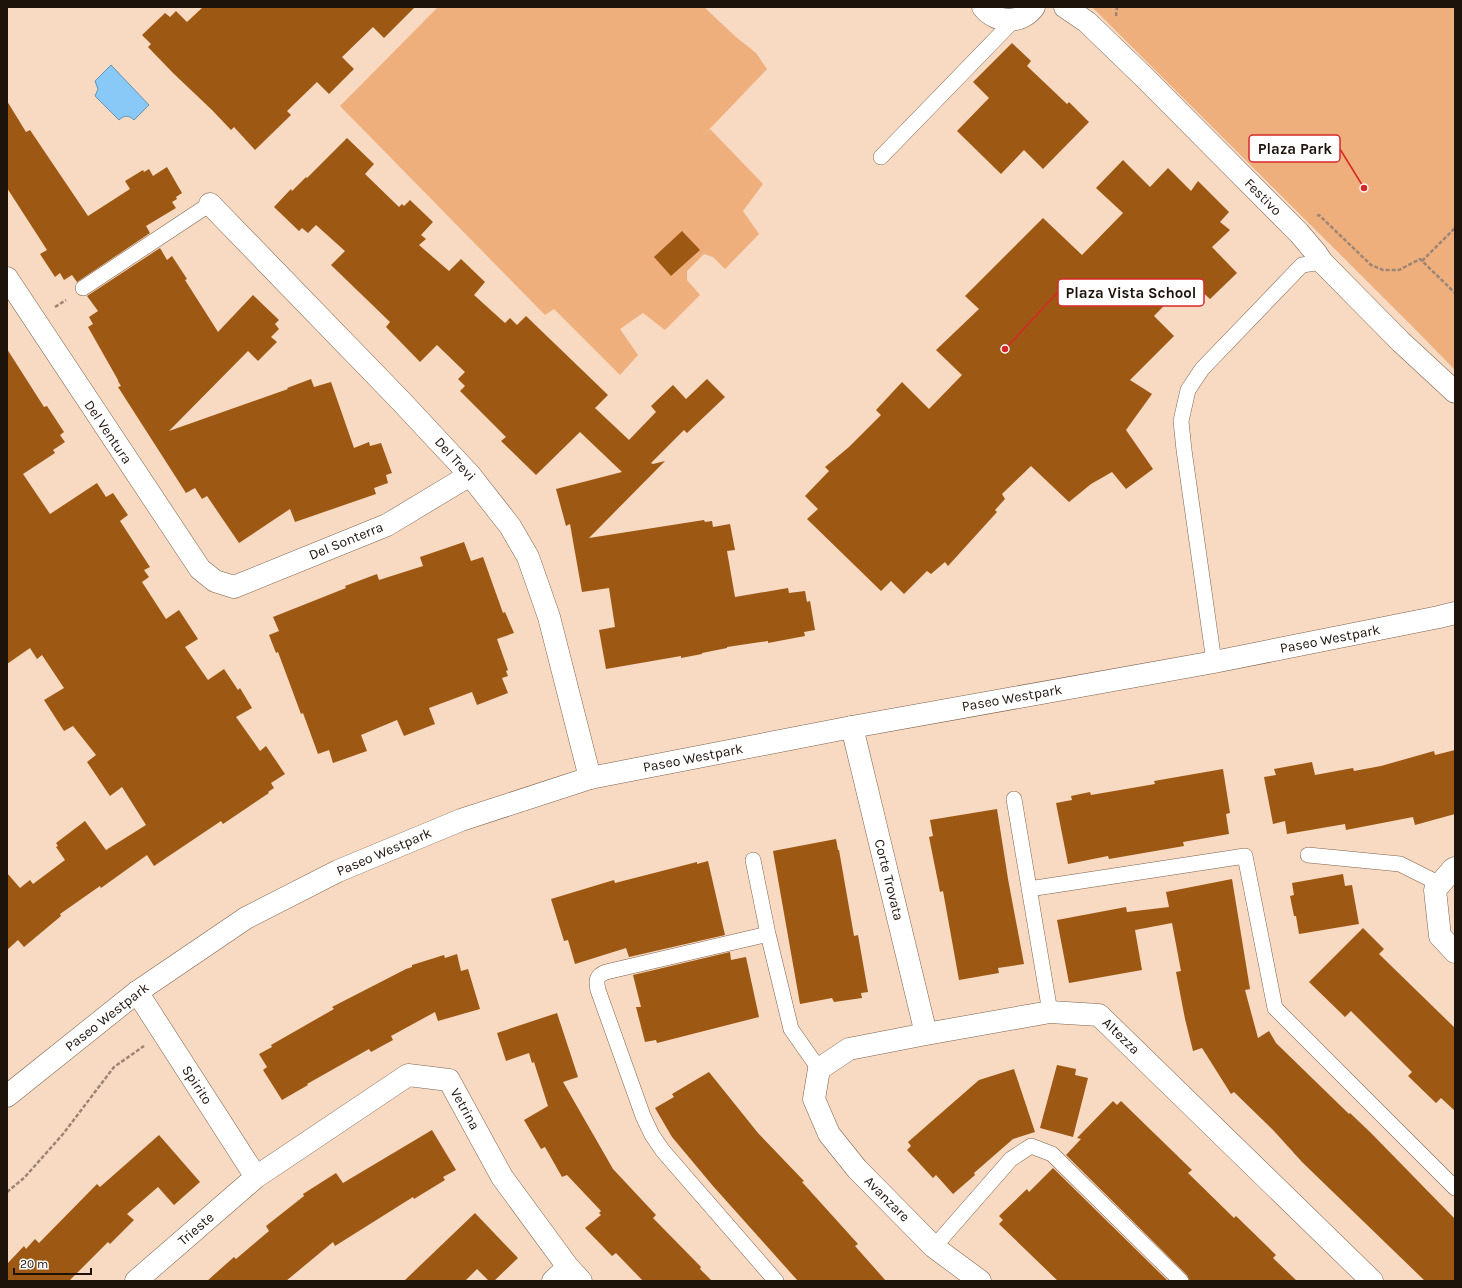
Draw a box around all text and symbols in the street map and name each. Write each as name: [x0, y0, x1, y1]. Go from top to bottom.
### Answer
callout: Plaza Park: [1249, 135, 1340, 162]
text: Plaza Park: [1258, 140, 1332, 158]
street label: Festivo: [1241, 175, 1285, 219]
callout: Plaza Vista School: [1058, 279, 1204, 306]
text: Plaza Vista School: [1066, 284, 1196, 302]
street label: Del Ventura: [80, 397, 136, 467]
street label: Del Trevi: [431, 434, 479, 484]
street label: Del Sonterra: [306, 518, 386, 564]
street label: Paseo Westpark: [1278, 621, 1382, 657]
street label: Paseo Westpark: [960, 681, 1064, 715]
street label: Paseo Westpark: [641, 740, 745, 776]
street label: Paseo Westpark: [334, 824, 434, 880]
street label: Corte Trovata: [871, 837, 907, 923]
street label: Paseo Westpark: [62, 979, 152, 1055]
street label: Altezza: [1099, 1014, 1143, 1058]
street label: Spirito: [178, 1062, 216, 1108]
street label: Vetrina: [447, 1085, 483, 1133]
street label: Avanzare: [861, 1173, 913, 1225]
street label: Trieste: [174, 1209, 218, 1249]
scale bar: [14, 1250, 91, 1276]
text: 20 m: [20, 1257, 48, 1271]

